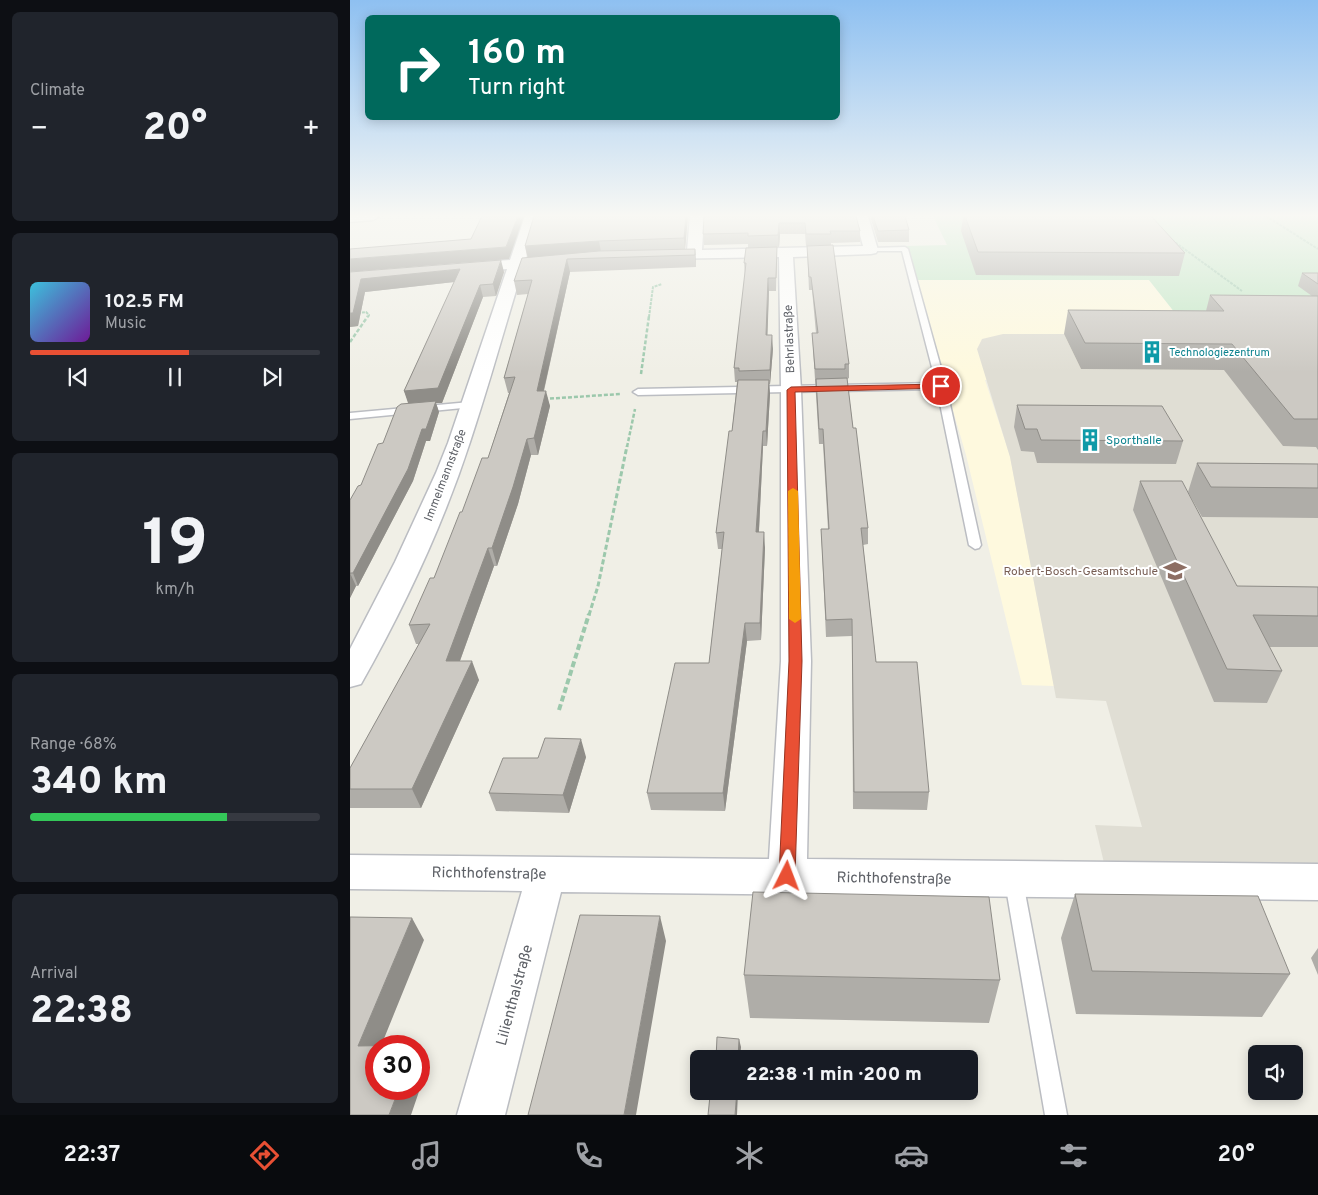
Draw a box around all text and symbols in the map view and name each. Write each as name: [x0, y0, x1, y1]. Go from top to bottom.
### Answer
text: 160 m: [468, 32, 566, 76]
icon: right: [385, 35, 450, 100]
text: Turn right: [468, 75, 565, 102]
text: Climate: [30, 81, 85, 101]
text: 20°: [143, 105, 207, 154]
text: −: [30, 112, 48, 148]
text: +: [302, 112, 320, 148]
text: 102.5 FM: [105, 290, 184, 314]
street label: Behrlastraße: [781, 304, 799, 374]
text: Music: [105, 314, 146, 334]
building icon: Technologiezentrum: [1139, 339, 1165, 365]
place label: Technologiezentrum: [1169, 346, 1270, 360]
icon: previous: [64, 363, 92, 391]
icon: pause: [161, 363, 189, 391]
icon: next: [258, 363, 286, 391]
pin: [920, 365, 962, 407]
icon: arrive: [927, 372, 955, 400]
street label: Immelmannstraße: [421, 427, 471, 524]
building icon: Sporthalle: [1077, 427, 1103, 453]
place label: Sporthalle: [1106, 433, 1162, 449]
text: 19: [142, 506, 208, 588]
school or university icon: Robert-Bosch-Gesamtschule: [1162, 558, 1188, 584]
place label: Robert-Bosch-Gesamtschule: [1003, 564, 1158, 580]
text: km/h: [156, 580, 194, 600]
text: Range · 68%: [30, 735, 117, 755]
text: 340 km: [30, 759, 168, 808]
position arrow: [760, 849, 812, 901]
street label: Richthofenstraße: [431, 864, 547, 885]
street label: Richthofenstraße: [836, 869, 952, 890]
street label: Lilienthalstraße: [493, 943, 538, 1048]
text: Arrival: [30, 964, 78, 984]
text: 22:38: [30, 988, 133, 1037]
speed limit sign: 30: [365, 1035, 430, 1100]
map controls: [1248, 1045, 1303, 1100]
button: sound: [1248, 1045, 1303, 1100]
text: 22:38 · 1 min · 200 m: [746, 1063, 922, 1087]
icon: directions: [247, 1138, 282, 1173]
icon: music: [409, 1138, 444, 1173]
icon: phone: [571, 1138, 606, 1173]
icon: climate: [732, 1138, 767, 1173]
icon: car: [894, 1138, 929, 1173]
icon: filters: [1056, 1138, 1091, 1173]
text: 22:37: [63, 1142, 120, 1169]
text: 20°: [1218, 1142, 1255, 1169]

